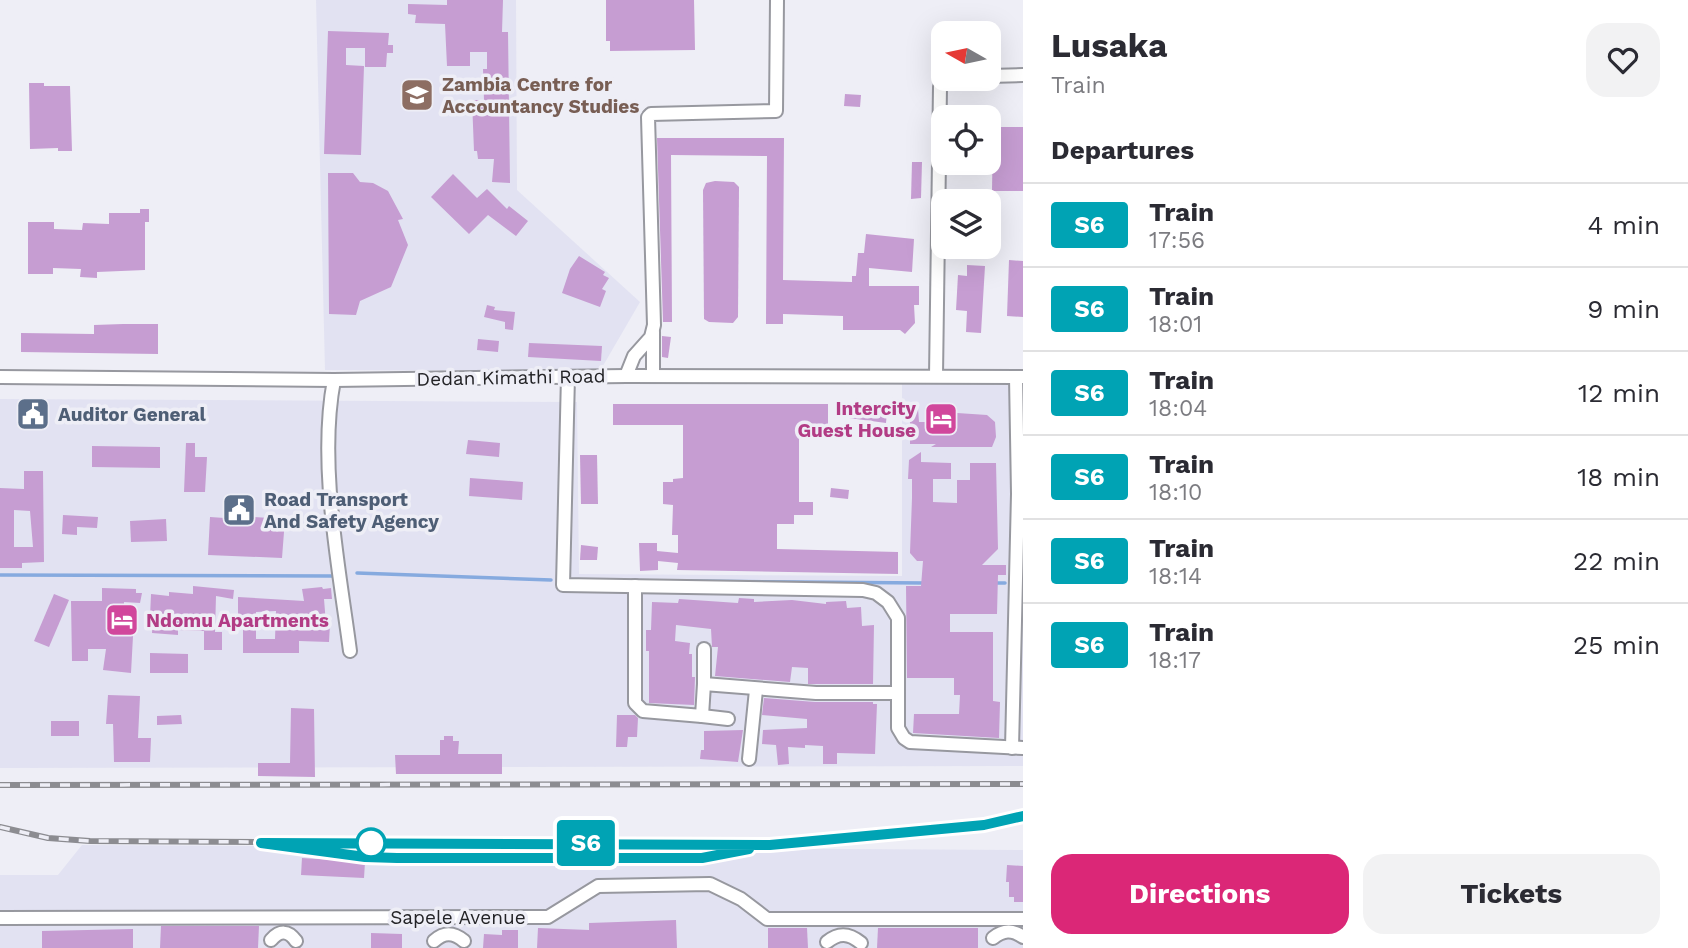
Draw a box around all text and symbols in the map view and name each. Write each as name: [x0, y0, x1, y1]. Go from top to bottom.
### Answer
north arrow: [931, 21, 1001, 91]
map controls: [931, 21, 1001, 259]
button: heart: [1586, 23, 1660, 97]
text: Lusaka: [1051, 26, 1167, 65]
text: Train: [1051, 72, 1106, 99]
place label: Zambia Centre for Accountancy Studies: [442, 73, 639, 118]
school or university icon: Zambia Centre for Accountancy Studies: [398, 76, 436, 114]
button: locate: [931, 105, 1001, 175]
text: Departures: [1051, 135, 1194, 165]
button: layers: [931, 189, 1001, 259]
text: Train: [1149, 197, 1214, 227]
text: 4 min: [1587, 210, 1660, 240]
text: S6: [1074, 211, 1105, 239]
text: 17:56: [1149, 227, 1205, 254]
text: Train: [1149, 281, 1214, 311]
text: 9 min: [1587, 294, 1660, 324]
text: S6: [1074, 295, 1105, 323]
text: 18:01: [1149, 311, 1202, 338]
street label: Dedan Kimathi Road: [416, 364, 606, 391]
text: Train: [1149, 365, 1214, 395]
text: 12 min: [1578, 378, 1660, 408]
text: S6: [1074, 379, 1105, 407]
public building icon: Auditor General: [14, 395, 52, 433]
text: 18:04: [1149, 395, 1207, 422]
place label: Intercity Guest House: [797, 397, 916, 442]
hotel icon: Intercity Guest House: [922, 400, 960, 438]
place label: Auditor General: [58, 403, 207, 426]
text: Train: [1149, 449, 1214, 479]
text: 18 min: [1577, 462, 1660, 492]
text: S6: [1074, 463, 1105, 491]
text: 18:10: [1149, 479, 1202, 506]
place label: Road Transport And Safety Agency: [264, 488, 439, 533]
public building icon: Road Transport And Safety Agency: [220, 491, 258, 529]
text: Train: [1149, 533, 1214, 563]
text: 22 min: [1573, 546, 1660, 576]
text: S6: [1074, 547, 1105, 575]
text: 18:14: [1149, 563, 1202, 590]
hotel icon: Ndomu Apartments: [103, 601, 141, 639]
place label: Ndomu Apartments: [146, 609, 329, 632]
text: Train: [1149, 617, 1214, 647]
text: 25 min: [1573, 630, 1660, 660]
text: S6: [1074, 631, 1105, 659]
text: 18:17: [1149, 647, 1201, 674]
line badge: S6: [554, 820, 618, 866]
unlabelled marker: [356, 828, 386, 858]
text: S6: [571, 829, 601, 857]
button: Directions: [1051, 854, 1349, 934]
button: Tickets: [1363, 854, 1660, 934]
street label: Sapele Avenue: [390, 906, 526, 929]

